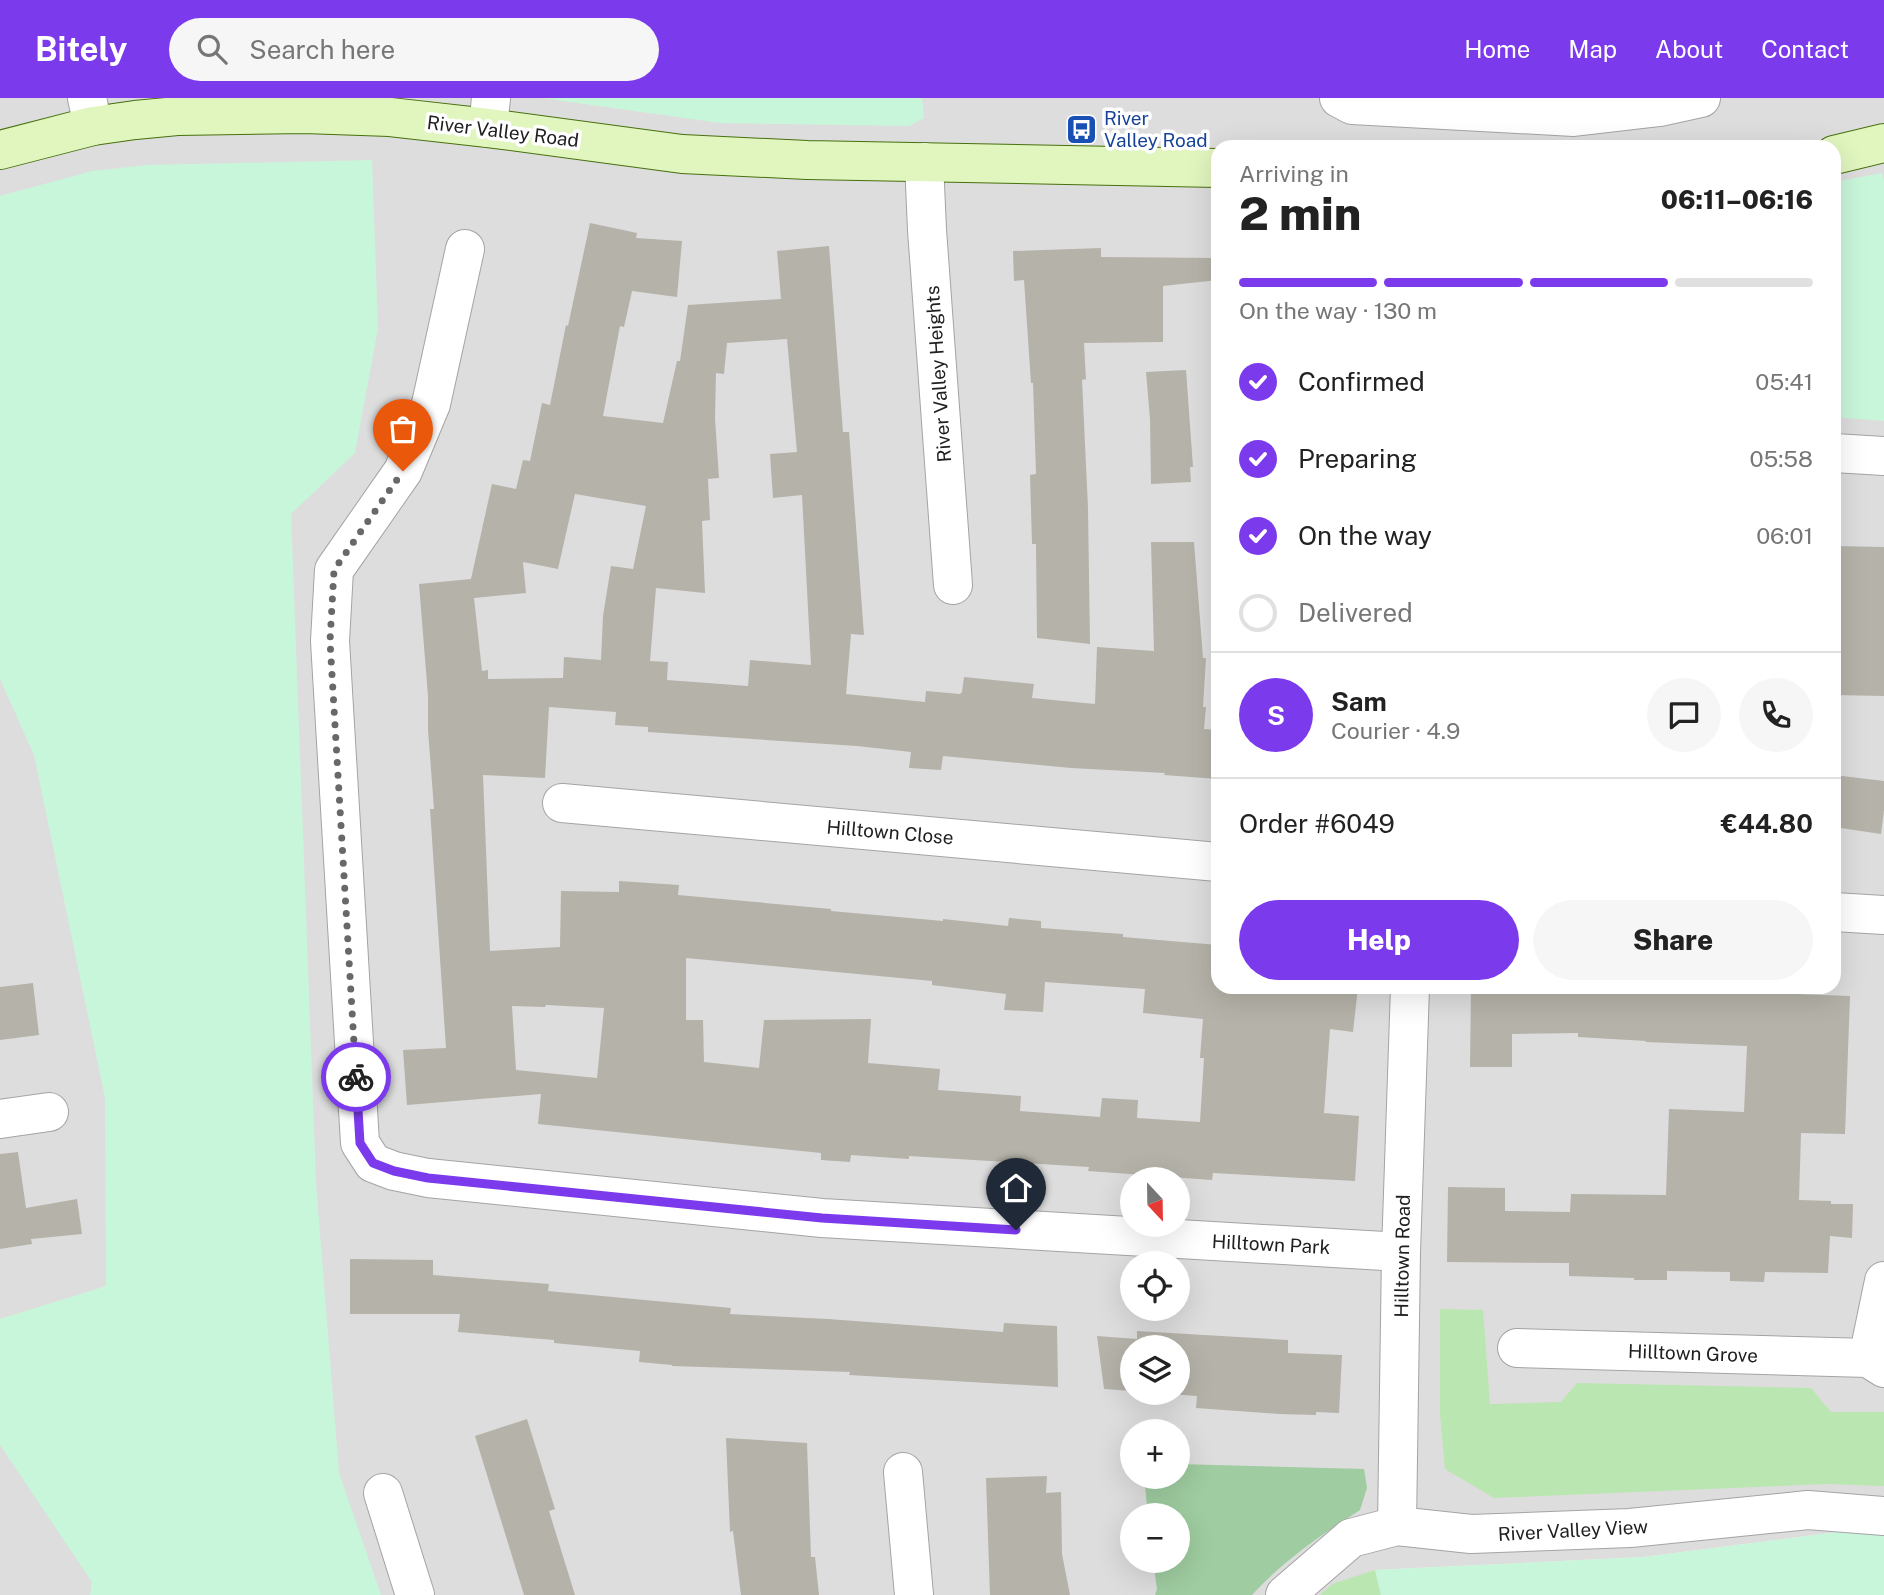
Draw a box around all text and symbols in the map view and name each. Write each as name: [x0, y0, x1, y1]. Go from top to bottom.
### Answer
search box: [169, 18, 659, 81]
text: Bitely: [35, 30, 127, 68]
icon: search: [193, 30, 231, 68]
text: Search here: [249, 34, 395, 65]
text: Home: [1464, 35, 1530, 63]
text: Map: [1568, 35, 1617, 63]
text: About: [1655, 35, 1723, 63]
text: Contact: [1761, 35, 1849, 63]
place label: River Valley Road: [1104, 107, 1208, 151]
street label: River Valley Road: [426, 111, 580, 151]
bus stop icon: River Valley Road: [1064, 112, 1098, 146]
text: Arriving in: [1239, 160, 1349, 187]
text: 06:11–06:16: [1661, 184, 1813, 215]
text: 2 min: [1239, 186, 1361, 240]
street label: River Valley Heights: [921, 285, 955, 463]
text: On the way · 130 m: [1239, 297, 1437, 324]
icon: check: [1239, 363, 1277, 401]
text: Confirmed: [1298, 366, 1425, 397]
text: 05:41: [1755, 368, 1813, 395]
pin: [373, 399, 433, 471]
icon: bag: [384, 410, 422, 448]
icon: check: [1239, 440, 1277, 478]
text: Preparing: [1298, 443, 1417, 474]
text: 05:58: [1749, 445, 1813, 472]
icon: check: [1239, 517, 1277, 555]
text: On the way: [1298, 520, 1432, 551]
text: 06:01: [1756, 522, 1813, 549]
text: Delivered: [1298, 597, 1413, 628]
button: chat: [1647, 678, 1721, 752]
button: phone: [1739, 678, 1813, 752]
text: Sam: [1331, 686, 1387, 717]
text: S: [1267, 700, 1285, 731]
text: Courier · 4.9: [1331, 717, 1460, 744]
text: Order #6049: [1239, 808, 1395, 839]
text: €44.80: [1721, 808, 1813, 839]
street label: Hilltown Close: [826, 815, 954, 849]
button: Help: [1239, 900, 1519, 980]
button: Share: [1533, 900, 1813, 980]
courier: [321, 1042, 391, 1112]
icon: bike: [337, 1058, 375, 1096]
pin: [986, 1158, 1046, 1230]
north arrow: [1120, 1167, 1190, 1237]
map controls: [1120, 1167, 1190, 1573]
icon: home: [997, 1169, 1035, 1207]
street label: Hilltown Road: [1390, 1194, 1414, 1318]
street label: Hilltown Park: [1211, 1230, 1331, 1258]
button: locate: [1120, 1251, 1190, 1321]
button: layers: [1120, 1335, 1190, 1405]
street label: Hilltown Grove: [1628, 1340, 1758, 1366]
button: +: [1120, 1419, 1190, 1489]
button: −: [1120, 1503, 1190, 1573]
street label: River Valley View: [1497, 1515, 1649, 1545]

